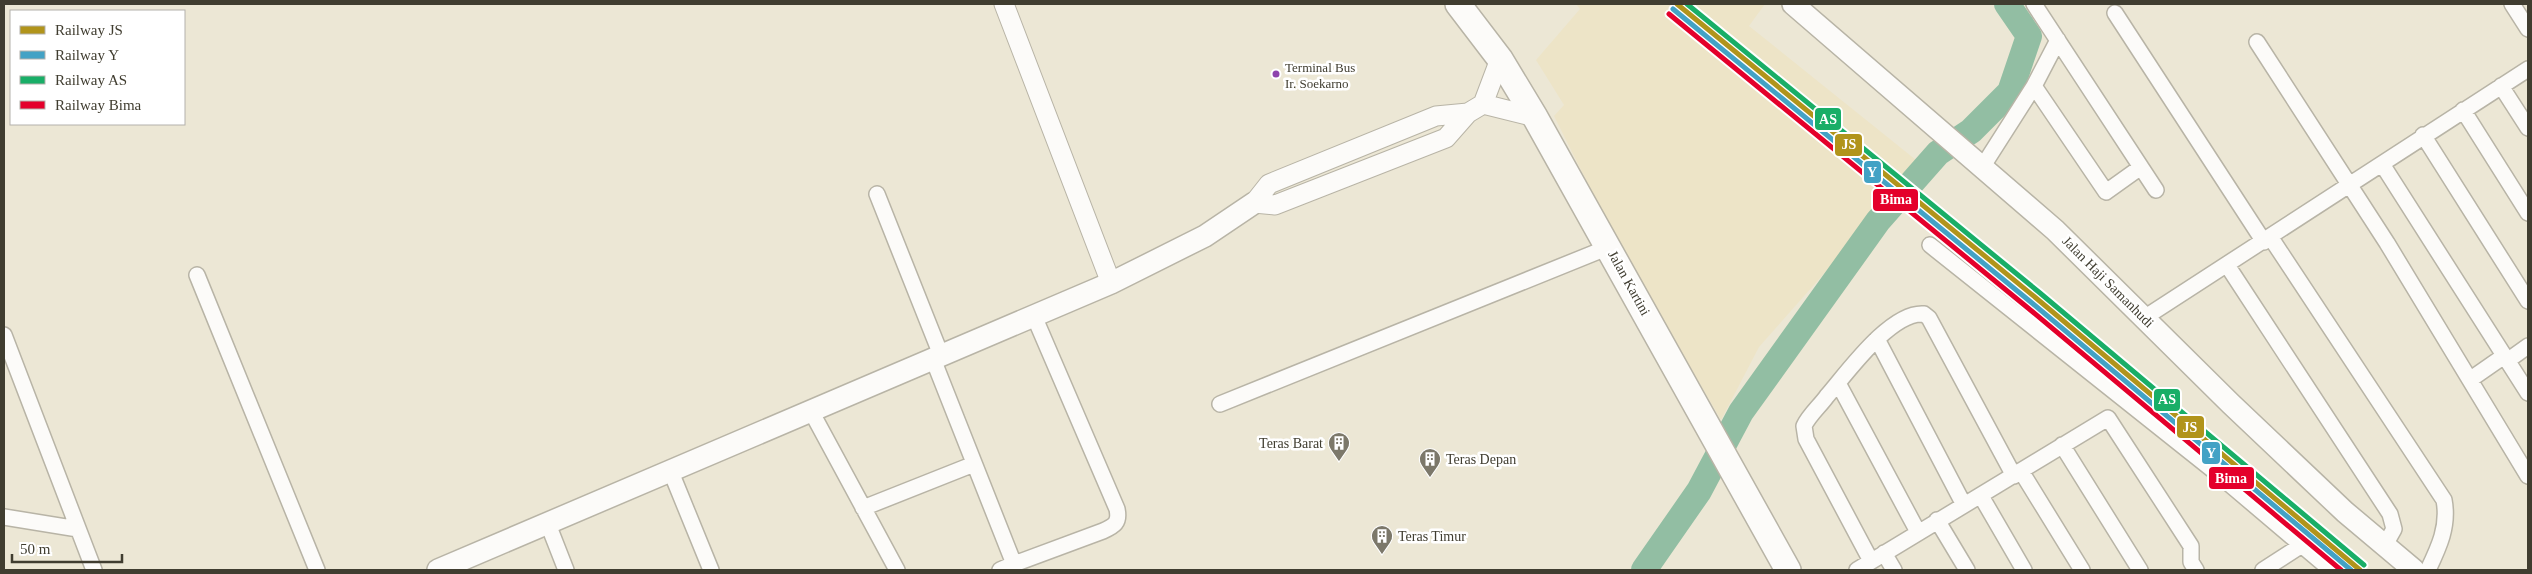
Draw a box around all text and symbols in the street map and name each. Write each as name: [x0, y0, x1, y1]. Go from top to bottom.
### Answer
legend: [10, 10, 185, 125]
text: Railway JS: [55, 22, 123, 38]
text: Railway Y: [55, 47, 119, 63]
place label: Terminal Bus Ir. Soekarno: [1285, 60, 1355, 91]
marker: Terminal Bus Ir. Soekarno: [1271, 69, 1281, 79]
text: Railway AS: [55, 72, 127, 88]
text: Railway Bima: [55, 97, 142, 113]
line badge: AS: [1814, 107, 1842, 131]
text: AS: [1819, 112, 1837, 127]
line badge: JS: [1834, 133, 1863, 157]
text: JS: [1842, 137, 1857, 152]
line badge: Y: [1863, 160, 1882, 184]
text: Y: [1867, 165, 1877, 180]
line badge: Bima: [1872, 188, 1919, 212]
text: Bima: [1880, 192, 1912, 207]
street label: Jalan Haji Samanhudi: [2059, 233, 2157, 331]
street label: Jalan Kartini: [1605, 248, 1653, 318]
line badge: AS: [2153, 388, 2181, 412]
text: AS: [2158, 392, 2176, 407]
line badge: JS: [2176, 415, 2205, 439]
text: JS: [2183, 420, 2198, 435]
building icon: Teras Barat: [1327, 431, 1351, 462]
place label: Teras Barat: [1259, 436, 1323, 451]
line badge: Y: [2201, 441, 2221, 465]
text: Y: [2206, 446, 2216, 461]
building icon: Teras Depan: [1418, 447, 1442, 478]
place label: Teras Depan: [1446, 452, 1516, 467]
line badge: Bima: [2208, 466, 2255, 490]
text: Bima: [2215, 471, 2247, 486]
building icon: Teras Timur: [1370, 524, 1394, 555]
place label: Teras Timur: [1398, 529, 1466, 544]
scale bar: [12, 532, 122, 564]
text: 50 m: [20, 541, 51, 557]

